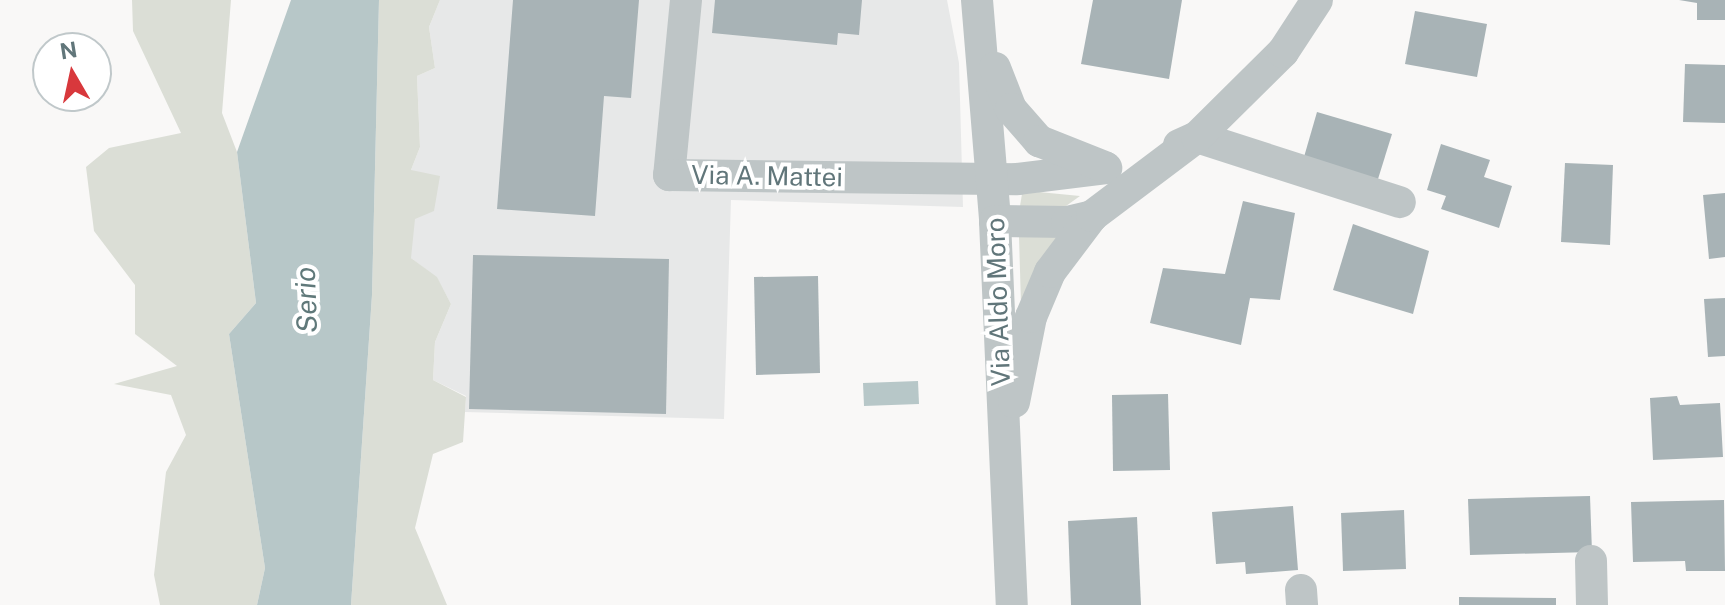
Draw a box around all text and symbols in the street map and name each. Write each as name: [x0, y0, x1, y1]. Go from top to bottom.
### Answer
north arrow: [32, 32, 112, 112]
text: N: [58, 36, 79, 64]
street label: Via A. Mattei: [691, 159, 843, 193]
street label: Via Aldo Moro: [979, 217, 1017, 387]
water label: Serio: [288, 266, 324, 334]

